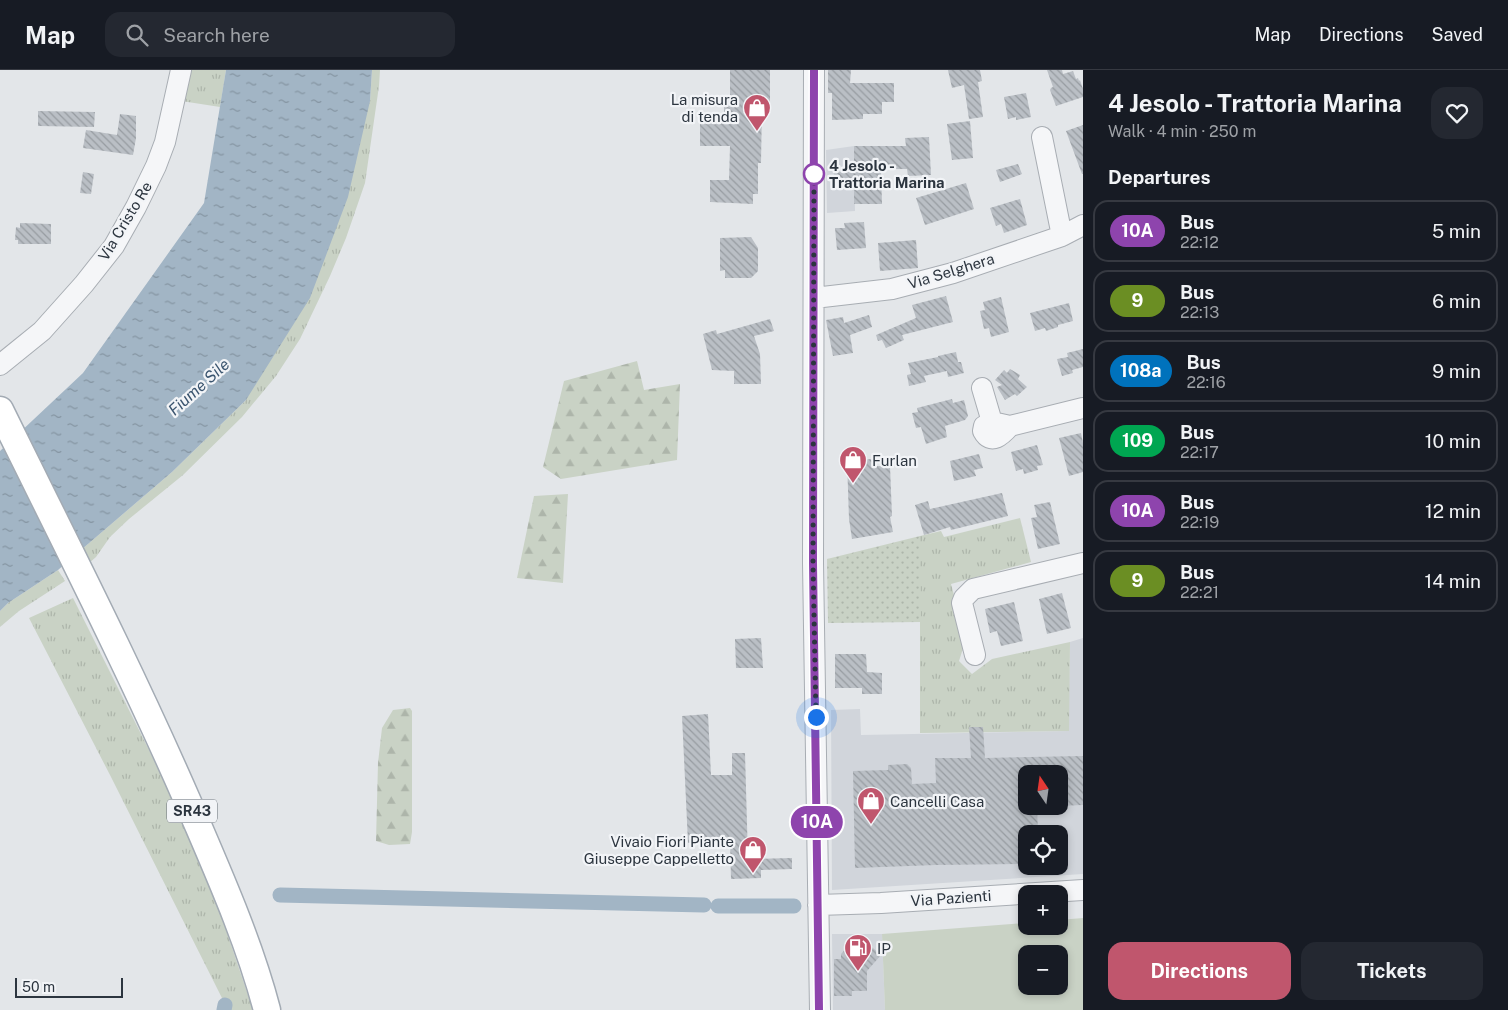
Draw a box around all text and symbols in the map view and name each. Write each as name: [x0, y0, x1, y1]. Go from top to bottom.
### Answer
search box: [105, 12, 455, 57]
text: Map: [25, 21, 75, 49]
icon: search: [123, 21, 151, 49]
text: Search here: [163, 24, 270, 46]
text: Map: [1254, 24, 1291, 45]
text: Directions: [1319, 24, 1404, 45]
text: Saved: [1432, 24, 1483, 45]
button: heart: [1431, 87, 1483, 139]
text: 4 Jesolo - Trattoria Marina: [1108, 89, 1402, 117]
place label: La misura di tenda: [671, 91, 738, 125]
shop icon: La misura di tenda: [742, 93, 772, 132]
text: Walk · 4 min · 250 m: [1108, 122, 1256, 141]
place label: 4 Jesolo - Trattoria Marina: [829, 157, 944, 191]
marker: 4 Jesolo - Trattoria Marina: [803, 163, 825, 185]
text: Departures: [1108, 166, 1211, 188]
street label: Via Cristo Re: [95, 178, 155, 264]
text: Bus: [1180, 211, 1214, 233]
text: 10A: [1121, 220, 1154, 241]
text: 5 min: [1432, 220, 1481, 242]
text: 22:12: [1180, 233, 1219, 252]
street label: Via Selghera: [906, 250, 996, 292]
text: Bus: [1180, 281, 1214, 303]
text: 9: [1132, 290, 1143, 311]
text: 6 min: [1432, 290, 1481, 312]
text: 22:13: [1180, 303, 1219, 322]
text: Bus: [1187, 351, 1221, 373]
water label: Fiume Sile: [165, 354, 234, 419]
text: 108a: [1120, 360, 1162, 381]
text: 9 min: [1432, 360, 1481, 382]
text: 22:16: [1187, 373, 1226, 392]
text: Bus: [1180, 421, 1214, 443]
text: 109: [1122, 430, 1153, 451]
text: 10 min: [1425, 430, 1481, 452]
text: 22:17: [1180, 443, 1219, 462]
shop icon: Furlan: [838, 445, 868, 484]
place label: Furlan: [872, 452, 917, 469]
text: Bus: [1180, 491, 1214, 513]
text: 10A: [1121, 500, 1154, 521]
text: 12 min: [1425, 500, 1481, 522]
text: 22:19: [1180, 513, 1219, 532]
text: Bus: [1180, 561, 1214, 583]
text: 9: [1132, 570, 1143, 591]
text: 14 min: [1424, 570, 1481, 592]
text: 22:21: [1180, 583, 1219, 602]
your location: [804, 705, 829, 730]
north arrow: [1018, 765, 1068, 815]
map controls: [1018, 765, 1068, 995]
shop icon: Cancelli Casa: [856, 786, 886, 825]
place label: Cancelli Casa: [890, 793, 984, 810]
road number: SR43: [167, 799, 217, 822]
line badge: 10A: [788, 806, 846, 838]
text: 10A: [801, 811, 833, 832]
button: locate: [1018, 825, 1068, 875]
place label: Vivaio Fiori Piante Giuseppe Cappelletto: [584, 833, 734, 867]
shop icon: Vivaio Fiori Piante Giuseppe Cappelletto: [738, 835, 768, 874]
button: +: [1018, 885, 1068, 935]
street label: Via Pazienti: [910, 887, 992, 909]
fuel station icon: IP: [843, 933, 873, 972]
place label: IP: [877, 940, 891, 957]
button: Directions: [1108, 942, 1291, 1000]
button: Tickets: [1301, 942, 1483, 1000]
button: −: [1018, 945, 1068, 995]
scale bar: [15, 975, 122, 998]
text: 50 m: [22, 979, 55, 995]

